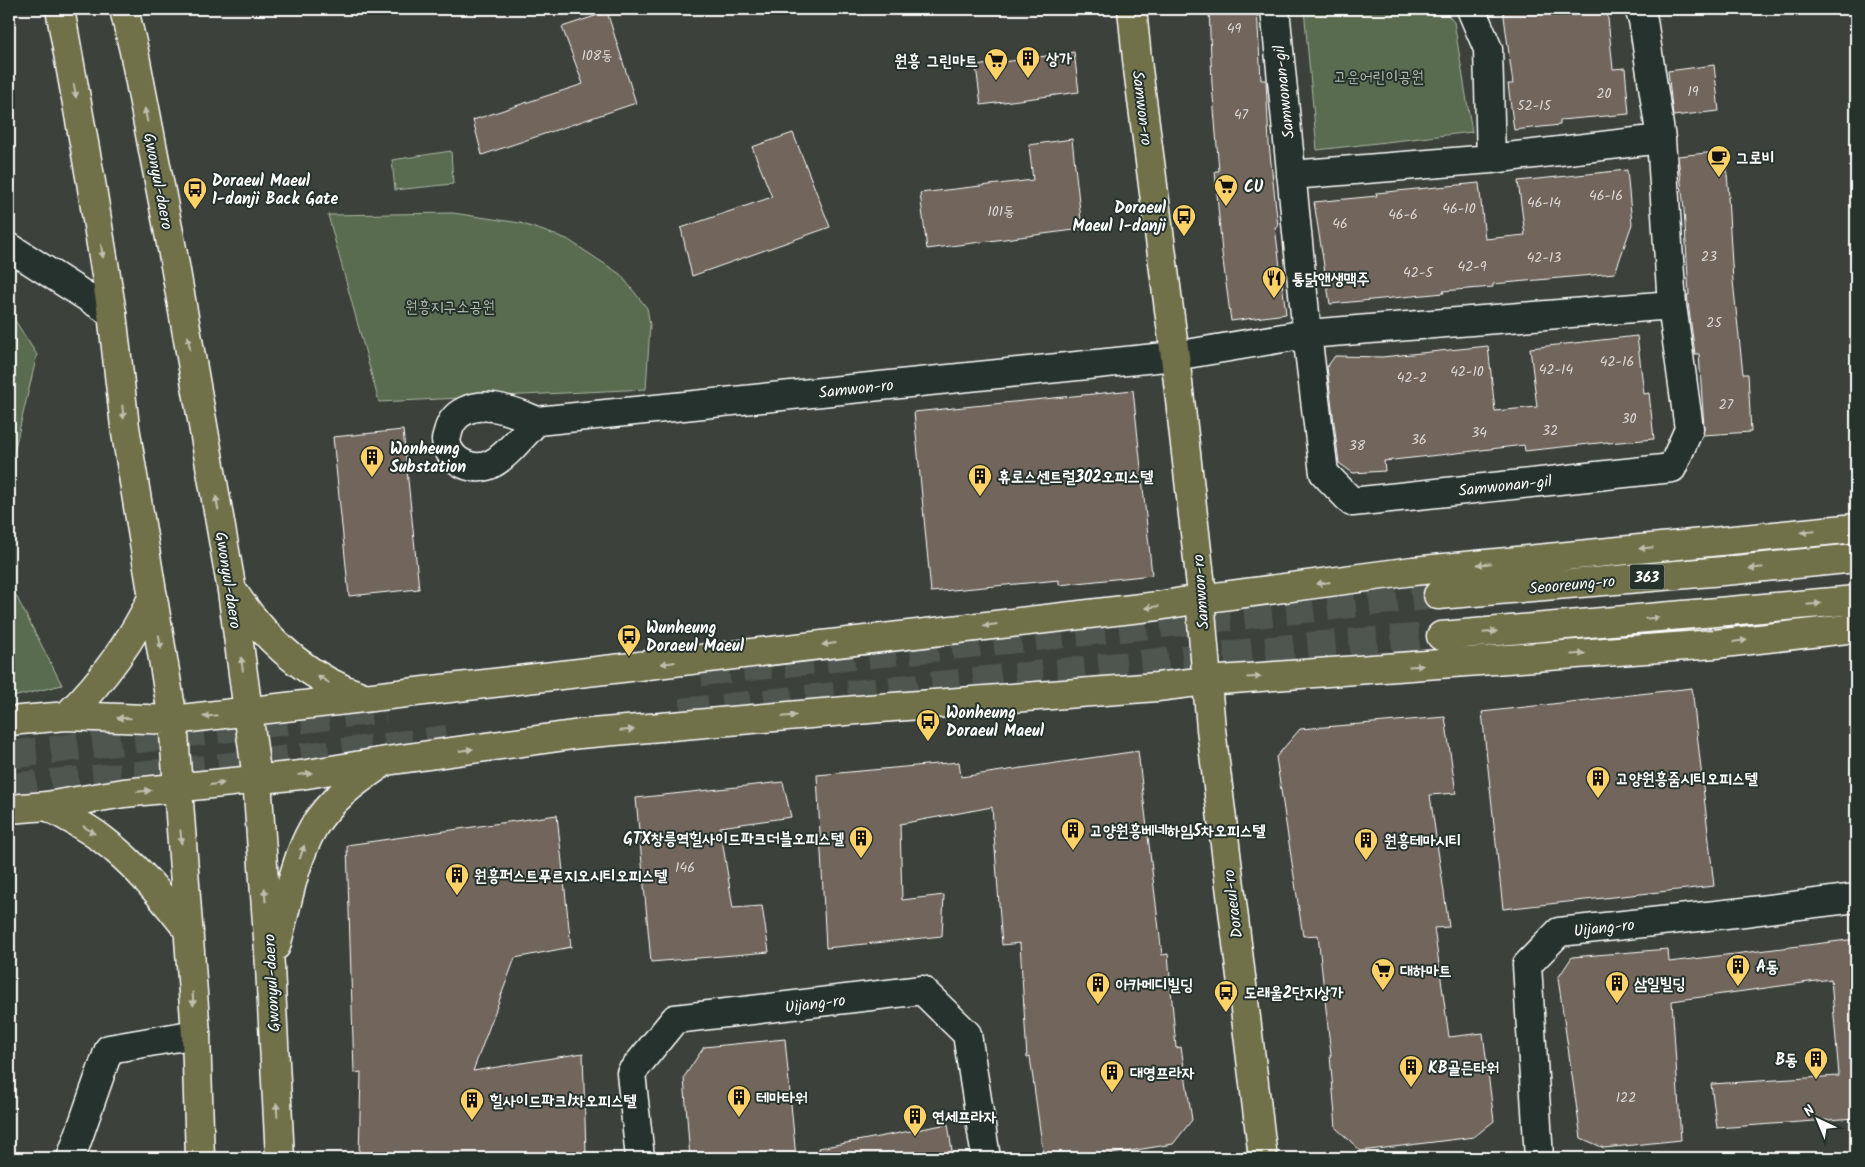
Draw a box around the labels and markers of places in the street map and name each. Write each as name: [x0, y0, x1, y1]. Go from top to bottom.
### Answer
building icon: 상가: [1015, 45, 1041, 79]
supermarket icon: 원흥 그린마트: [983, 47, 1009, 81]
place label: 상가: [1046, 47, 1072, 72]
place label: 원흥 그린마트: [895, 49, 978, 74]
cafe icon: 그로비: [1706, 144, 1732, 178]
place label: 그로비: [1736, 146, 1775, 171]
place label: Doraeul Maeul 1-danji Back Gate: [212, 169, 338, 212]
supermarket icon: CU: [1213, 173, 1239, 207]
place label: CU: [1244, 175, 1264, 200]
bus stop icon: Doraeul Maeul 1-danji Back Gate: [182, 176, 208, 210]
place label: Doraeul Maeul 1-danji: [1072, 196, 1167, 239]
bus stop icon: Doraeul Maeul 1-danji: [1171, 203, 1197, 237]
restaurant icon: 통닭앤생맥주: [1261, 265, 1287, 299]
place label: 통닭앤생맥주: [1292, 267, 1369, 292]
place label: Wonheung Substation: [390, 437, 466, 480]
building icon: Wonheung Substation: [359, 444, 385, 478]
building icon: 휴로스센트럴302오피스텔: [967, 463, 993, 497]
place label: 휴로스센트럴302오피스텔: [998, 465, 1154, 490]
place label: Wunheung Doraeul Maeul: [646, 616, 745, 659]
bus stop icon: Wunheung Doraeul Maeul: [616, 623, 642, 657]
place label: Wonheung Doraeul Maeul: [946, 701, 1045, 744]
bus stop icon: Wonheung Doraeul Maeul: [915, 708, 941, 742]
building icon: 고양원흥줌시티오피스텔: [1585, 765, 1611, 799]
place label: 고양원흥줌시티오피스텔: [1616, 767, 1759, 792]
building icon: 고양원흥베네하임5차오피스텔: [1060, 817, 1086, 851]
place label: 고양원흥베네하임5차오피스텔: [1090, 819, 1267, 844]
building icon: GTX창릉역힐사이드파크더블오피스텔: [848, 825, 874, 859]
place label: GTX창릉역힐사이드파크더블오피스텔: [623, 827, 845, 852]
building icon: 원흥테마시티: [1353, 827, 1379, 861]
place label: 원흥테마시티: [1384, 829, 1461, 854]
building icon: 원흥퍼스트푸르지오시티오피스텔: [444, 862, 470, 896]
place label: 원흥퍼스트푸르지오시티오피스텔: [474, 864, 668, 889]
building icon: A동: [1725, 953, 1751, 987]
place label: A동: [1756, 955, 1779, 980]
supermarket icon: 대하마트: [1370, 957, 1396, 991]
place label: 대하마트: [1400, 959, 1452, 984]
building icon: 삼일빌딩: [1604, 970, 1630, 1004]
building icon: 아카메디빌딩: [1085, 971, 1111, 1005]
place label: 삼일빌딩: [1634, 972, 1686, 997]
place label: 아카메디빌딩: [1115, 973, 1193, 998]
bus stop icon: 도래울2단지상가: [1213, 979, 1239, 1013]
place label: 도래울2단지상가: [1244, 981, 1344, 1006]
building icon: B동: [1803, 1046, 1829, 1080]
place label: B동: [1775, 1048, 1798, 1073]
building icon: KB골든타워: [1398, 1054, 1424, 1088]
place label: KB골든타워: [1428, 1056, 1499, 1081]
building icon: 대영프라자: [1099, 1059, 1125, 1093]
place label: 대영프라자: [1130, 1061, 1195, 1086]
building icon: 테마타워: [726, 1084, 752, 1118]
place label: 테마타워: [756, 1086, 808, 1111]
building icon: 힐사이드파크1차오피스텔: [459, 1087, 485, 1121]
place label: 힐사이드파크1차오피스텔: [489, 1089, 638, 1114]
building icon: 연세프라자: [902, 1103, 928, 1137]
place label: 연세프라자: [932, 1105, 997, 1130]

